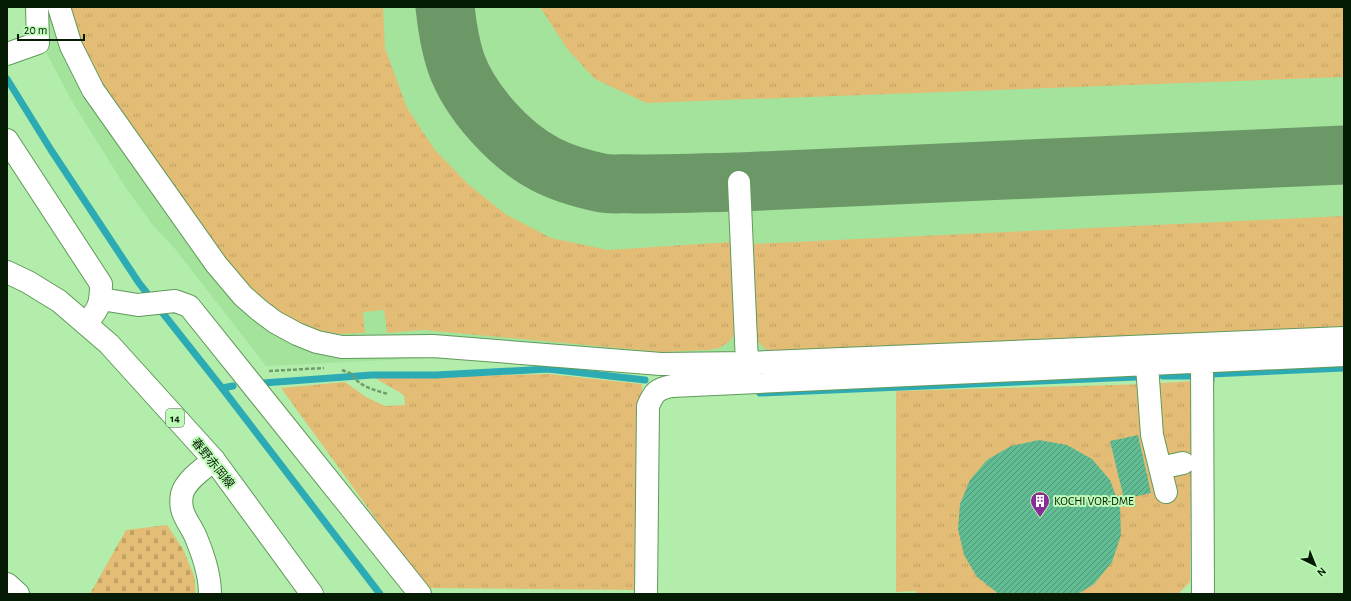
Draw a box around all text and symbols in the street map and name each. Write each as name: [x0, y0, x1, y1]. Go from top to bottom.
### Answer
scale bar: [18, 16, 84, 42]
text: 20 m: [24, 24, 47, 36]
road number: 14: [166, 409, 184, 427]
street label: 春野赤岡線: [189, 435, 237, 490]
building icon: KOCHI VOR-DME: [1029, 490, 1051, 518]
place label: KOCHI VOR-DME: [1054, 495, 1134, 507]
north arrow: [1295, 545, 1335, 585]
text: N: [1315, 565, 1328, 579]

